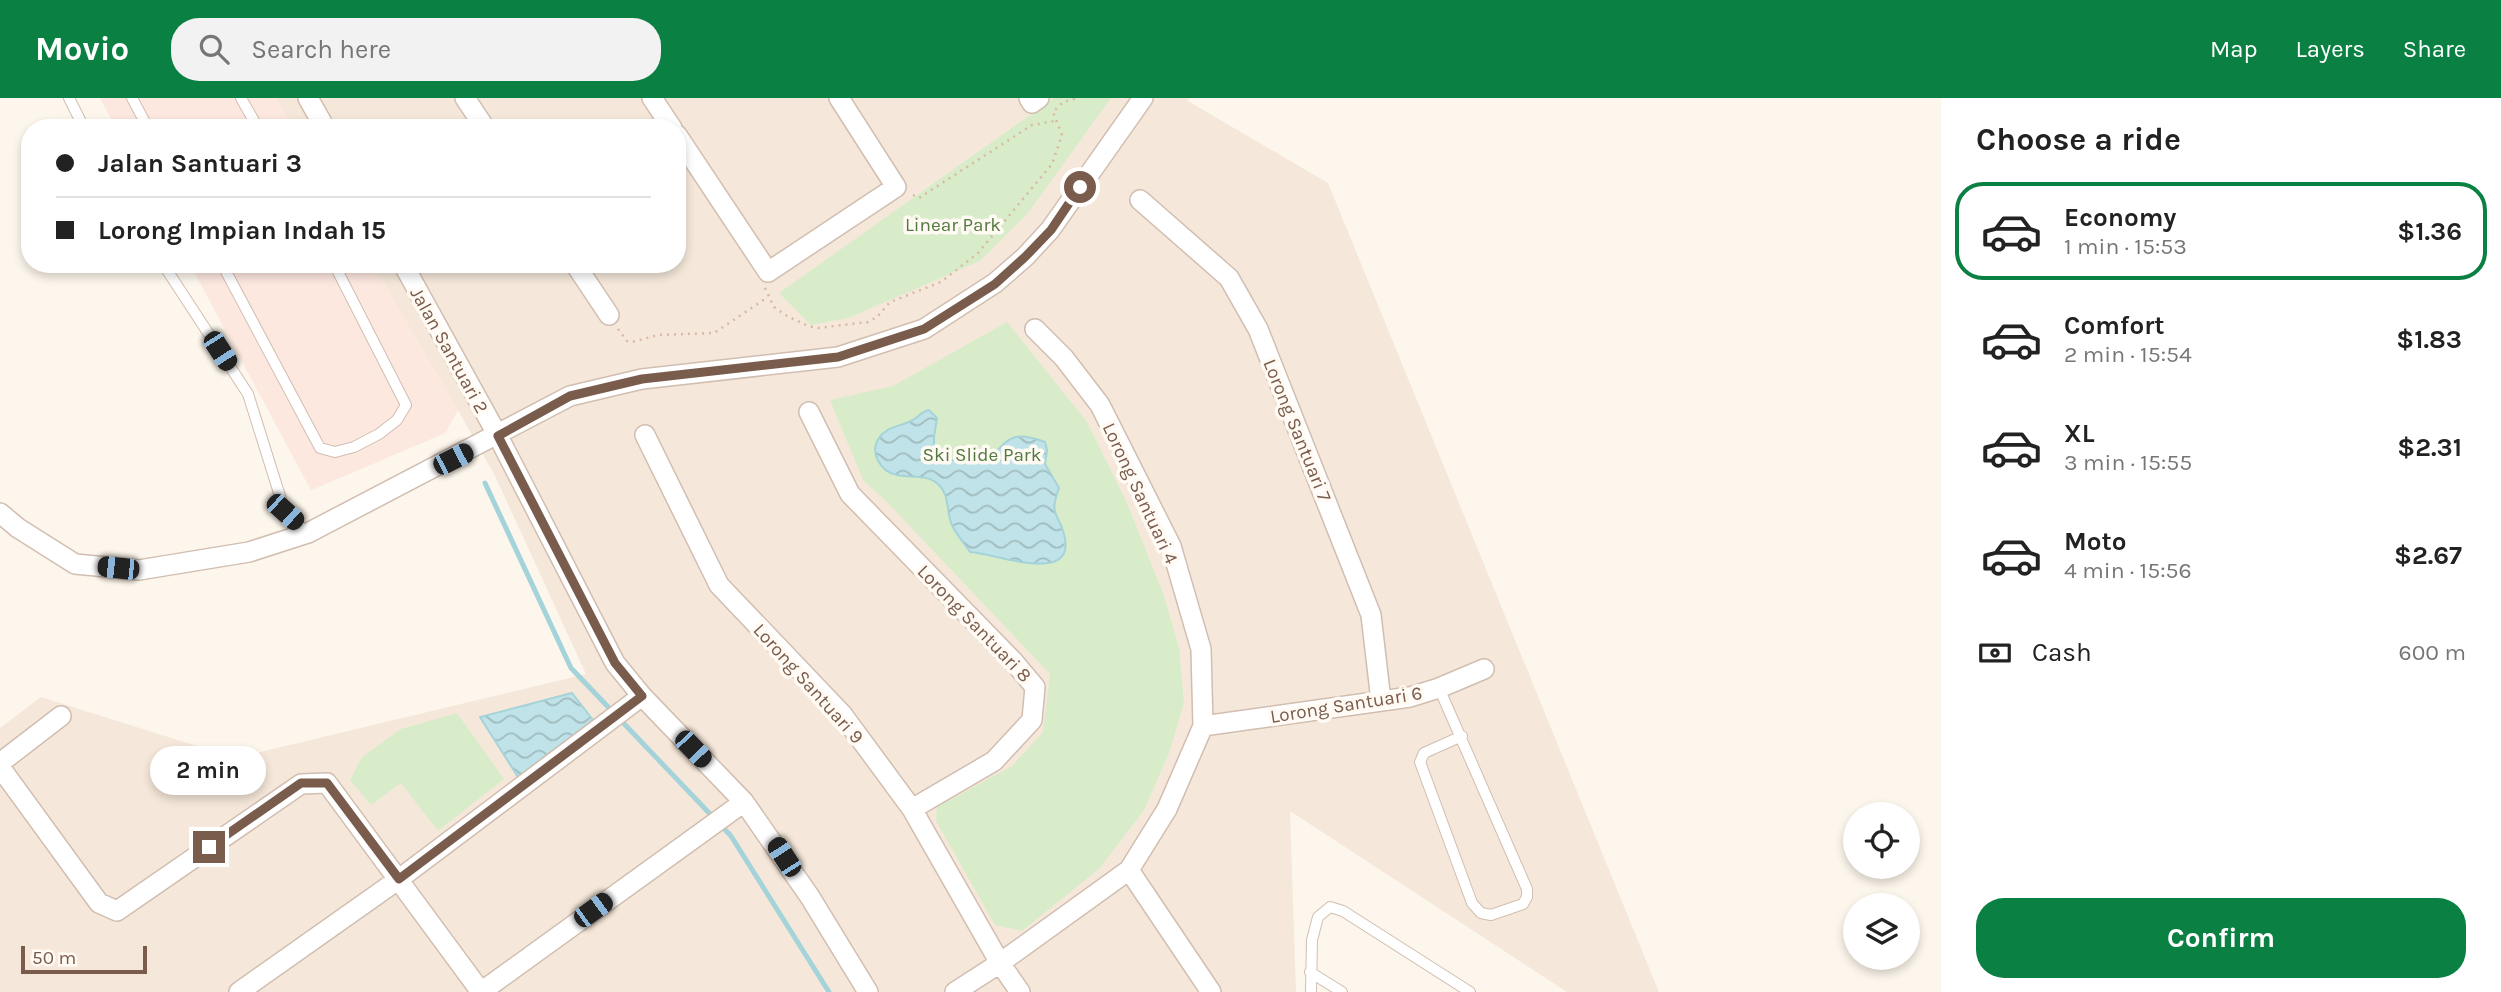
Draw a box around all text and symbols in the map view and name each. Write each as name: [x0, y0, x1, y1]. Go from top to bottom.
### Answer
search box: [171, 18, 661, 81]
text: Movio: [35, 30, 129, 68]
icon: search: [195, 30, 233, 68]
text: Search here: [251, 34, 391, 65]
text: Map: [2210, 35, 2258, 63]
text: Layers: [2296, 35, 2365, 63]
text: Share: [2403, 35, 2466, 63]
text: Choose a ride: [1976, 121, 2181, 158]
text: Jalan Santuari 3: [98, 148, 302, 179]
route start: [1064, 171, 1096, 203]
icon: car: [1980, 200, 2043, 263]
text: Economy: [2064, 202, 2176, 233]
park label: Linear Park: [905, 214, 1001, 236]
text: Lorong Impian Indah 15: [98, 215, 386, 246]
text: $1.36: [2397, 216, 2462, 247]
text: 1 min · 15:53: [2064, 233, 2187, 260]
street label: Jalan Santuari 2: [405, 284, 493, 417]
icon: car: [1980, 308, 2043, 371]
text: Comfort: [2064, 310, 2165, 341]
text: $1.83: [2396, 324, 2462, 355]
car: [200, 328, 241, 374]
text: 2 min · 15:54: [2064, 341, 2192, 368]
street label: Lorong Santuari 7: [1258, 356, 1336, 505]
icon: car: [1980, 416, 2043, 479]
text: XL: [2064, 418, 2095, 449]
street label: Lorong Santuari 4: [1098, 419, 1183, 568]
text: $2.31: [2397, 432, 2462, 463]
car: [430, 440, 477, 478]
park label: Ski Slide Park: [923, 444, 1042, 466]
text: 3 min · 15:55: [2064, 449, 2192, 476]
car: [263, 490, 308, 534]
icon: car: [1980, 524, 2043, 587]
text: Moto: [2064, 526, 2126, 557]
text: $2.67: [2394, 540, 2462, 571]
car: [97, 555, 140, 581]
text: 4 min · 15:56: [2064, 557, 2192, 584]
street label: Lorong Santuari 8: [913, 560, 1036, 687]
street label: Lorong Santuari 9: [749, 619, 868, 748]
icon: cash: [1976, 634, 2014, 672]
text: Cash: [2032, 637, 2092, 668]
text: 600 m: [2399, 639, 2466, 666]
street label: Lorong Santuari 6: [1269, 682, 1424, 728]
car: [671, 727, 716, 771]
callout: 2 min: [151, 746, 267, 794]
text: 2 min: [176, 757, 240, 784]
map controls: [1843, 802, 1920, 970]
button: locate: [1843, 802, 1920, 879]
route end: [193, 831, 225, 863]
car: [764, 834, 805, 880]
car: [570, 889, 617, 931]
button: layers: [1843, 893, 1920, 970]
button: Confirm: [1976, 898, 2466, 978]
scale bar: [21, 943, 147, 975]
text: 50 m: [32, 947, 76, 969]

